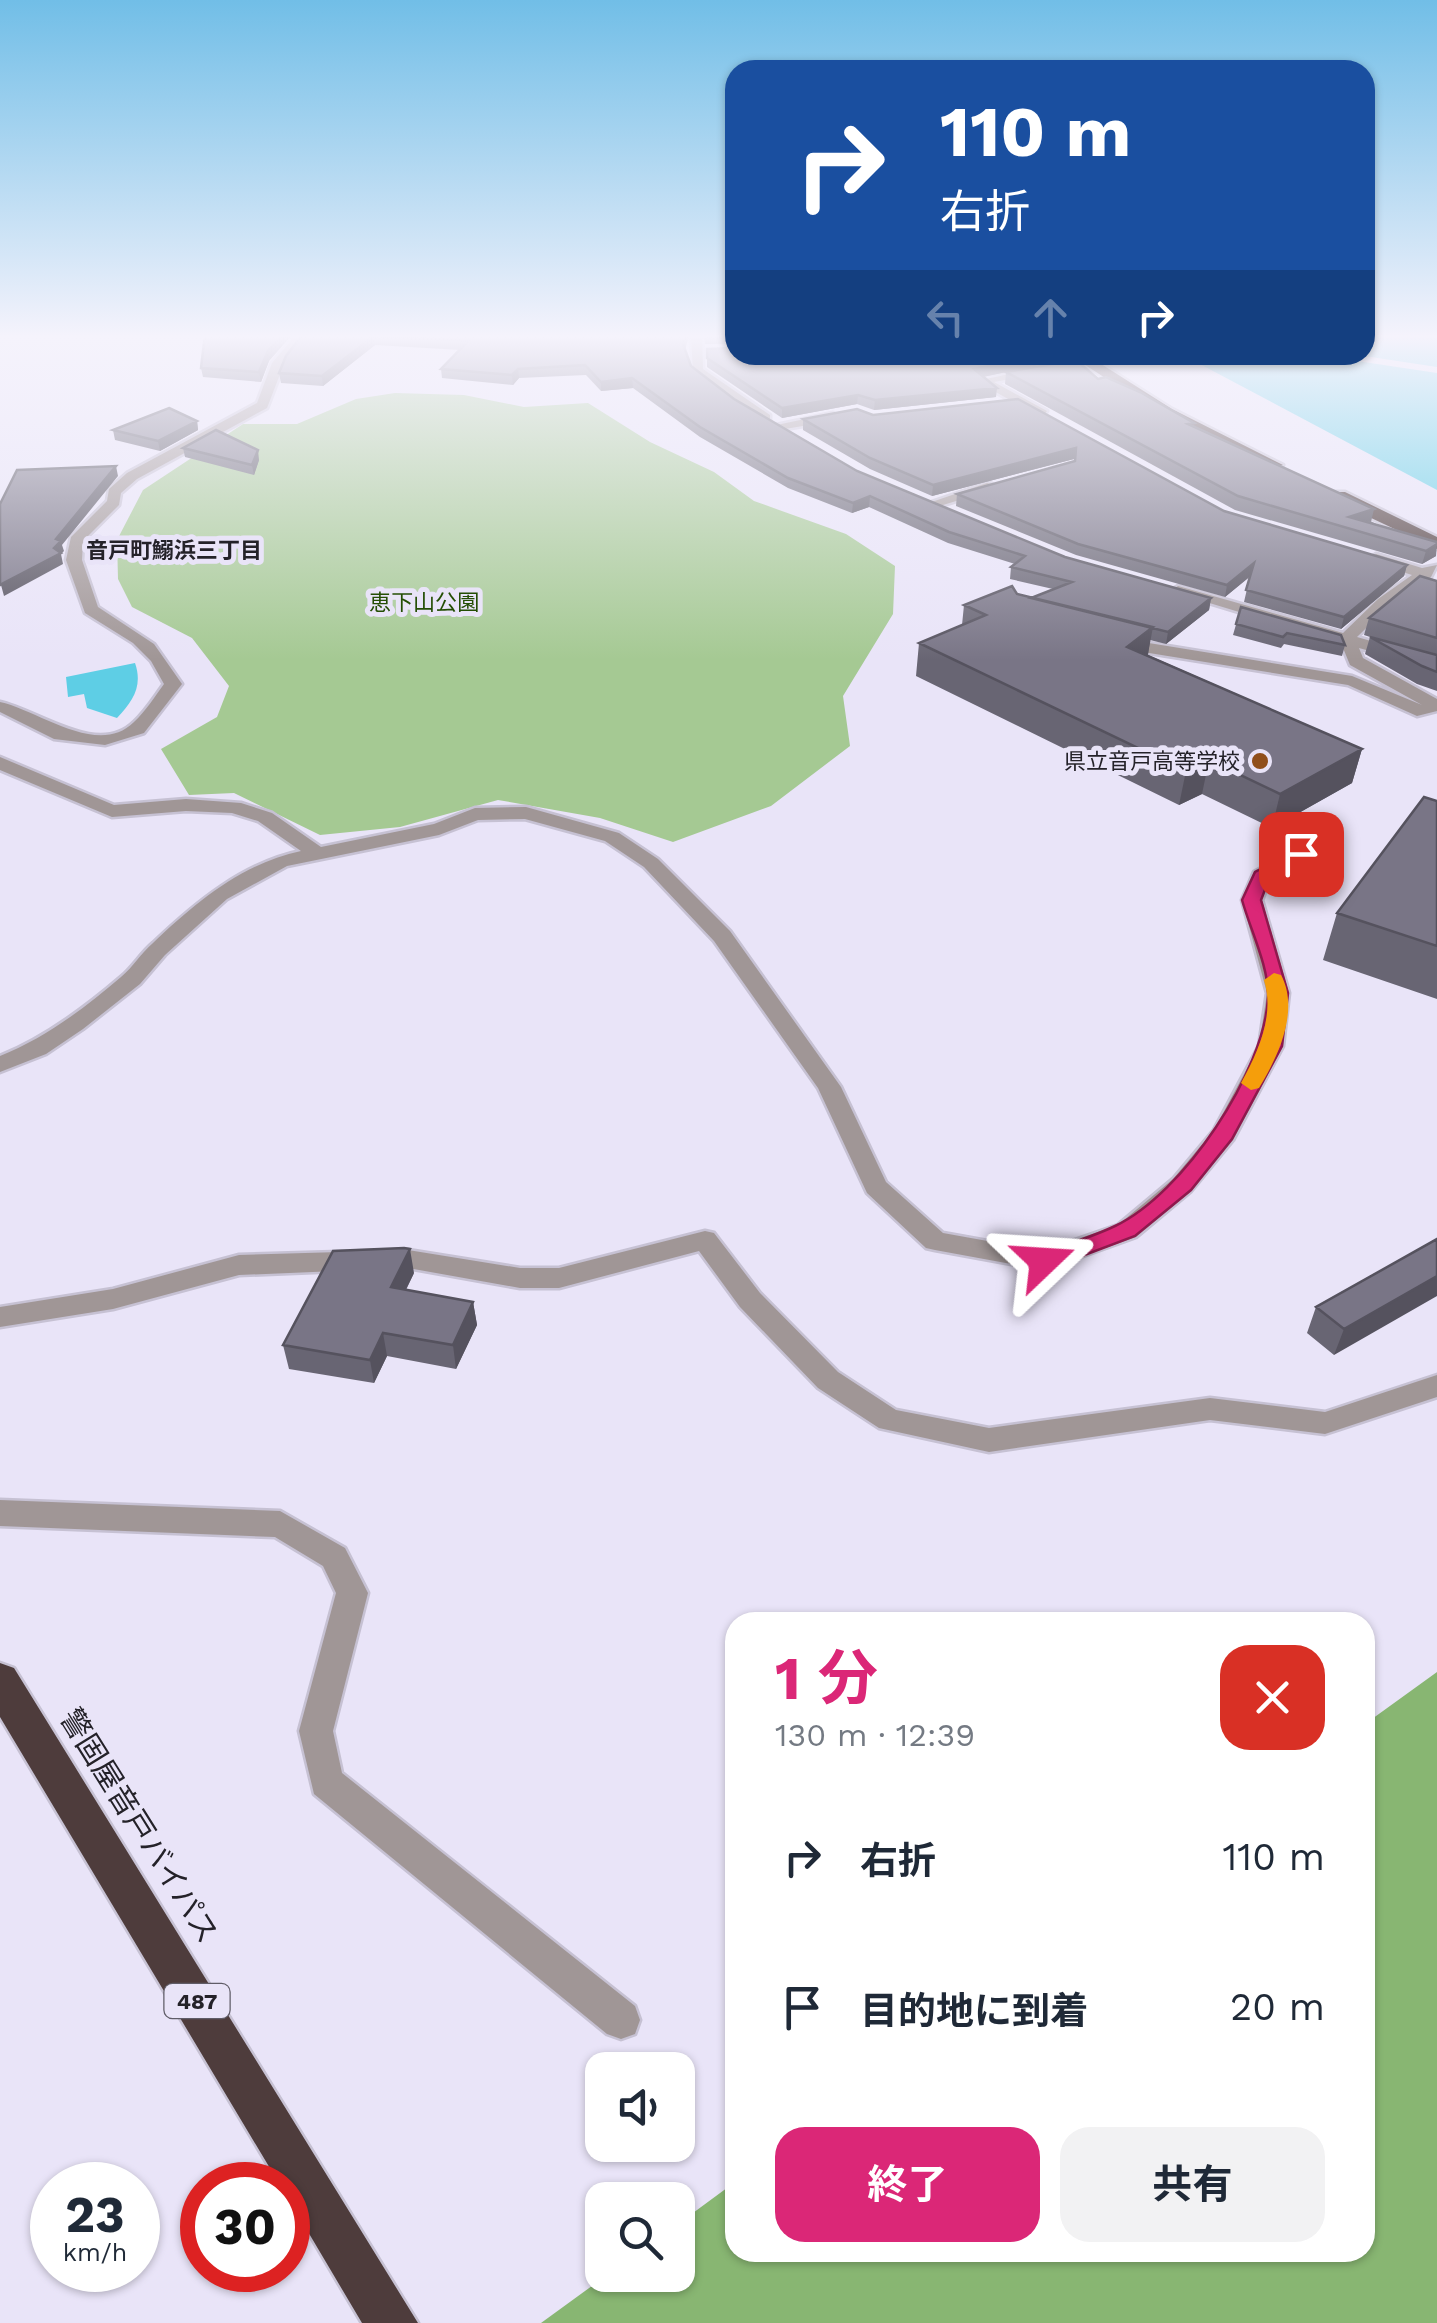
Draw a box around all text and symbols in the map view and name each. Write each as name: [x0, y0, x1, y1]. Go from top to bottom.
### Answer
text: 110 m: [940, 91, 1131, 173]
icon: right: [775, 100, 905, 230]
text: 右折: [940, 185, 1030, 238]
icon: left: [918, 290, 973, 345]
icon: ahead: [1023, 290, 1078, 345]
icon: right: [1128, 290, 1183, 345]
district label: 音戸町鰯浜三丁目: [86, 538, 262, 563]
park label: 恵下山公園: [369, 590, 479, 615]
place label: 県立音戸高等学校: [1064, 749, 1240, 774]
marker: 県立音戸高等学校: [1249, 750, 1271, 772]
pin: [1259, 812, 1344, 897]
icon: arrive: [1274, 827, 1329, 882]
position arrow: [992, 1209, 1096, 1313]
text: 1 分: [775, 1643, 878, 1714]
button: close: [1220, 1645, 1325, 1750]
street label: 警固屋音戸バイパス: [53, 1702, 226, 1949]
text: 130 m · 12:39: [775, 1716, 975, 1754]
icon: right: [775, 1830, 830, 1885]
text: 110 m: [1223, 1835, 1325, 1879]
text: 右折: [860, 1839, 936, 1883]
icon: arrive: [775, 1980, 830, 2035]
road number: 487: [164, 1984, 230, 2018]
text: 20 m: [1230, 1985, 1325, 2029]
text: 目的地に到着: [860, 1989, 1088, 2033]
map controls: [585, 2052, 695, 2292]
button: sound: [585, 2052, 695, 2162]
button: 終了: [775, 2127, 1040, 2242]
button: 共有: [1060, 2127, 1325, 2242]
speed limit sign: 30: [180, 2162, 310, 2292]
button: search: [585, 2182, 695, 2292]
text: 23: [65, 2185, 125, 2244]
text: km/h: [63, 2238, 127, 2267]

